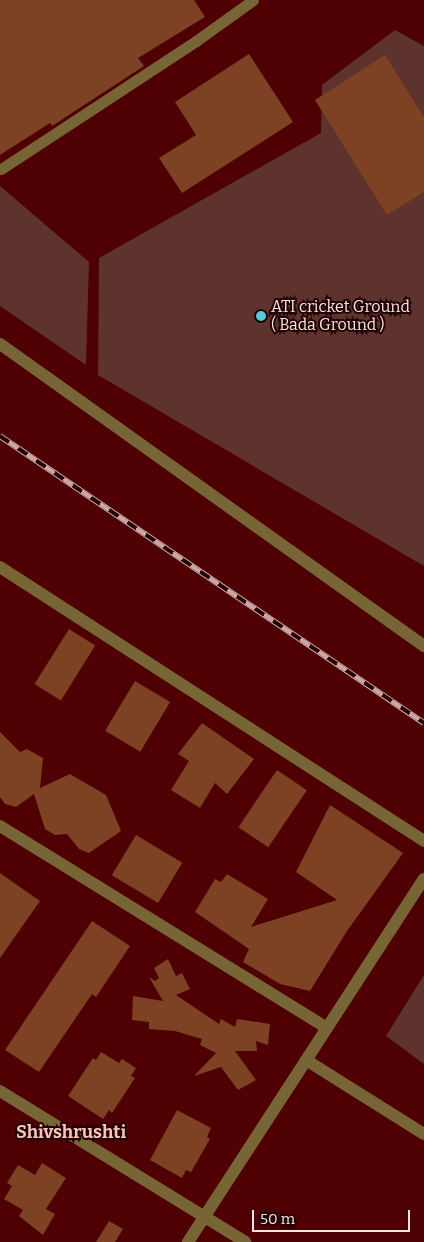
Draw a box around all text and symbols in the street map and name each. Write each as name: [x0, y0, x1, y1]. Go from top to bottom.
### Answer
place label: ATI cricket Ground ( Bada Ground ): [271, 297, 410, 335]
marker: ATI cricket Ground ( Bada Ground ): [255, 310, 267, 322]
district label: Shivshrushti: [16, 1121, 126, 1143]
scale bar: [254, 1200, 412, 1232]
text: 50 m: [260, 1210, 295, 1228]

